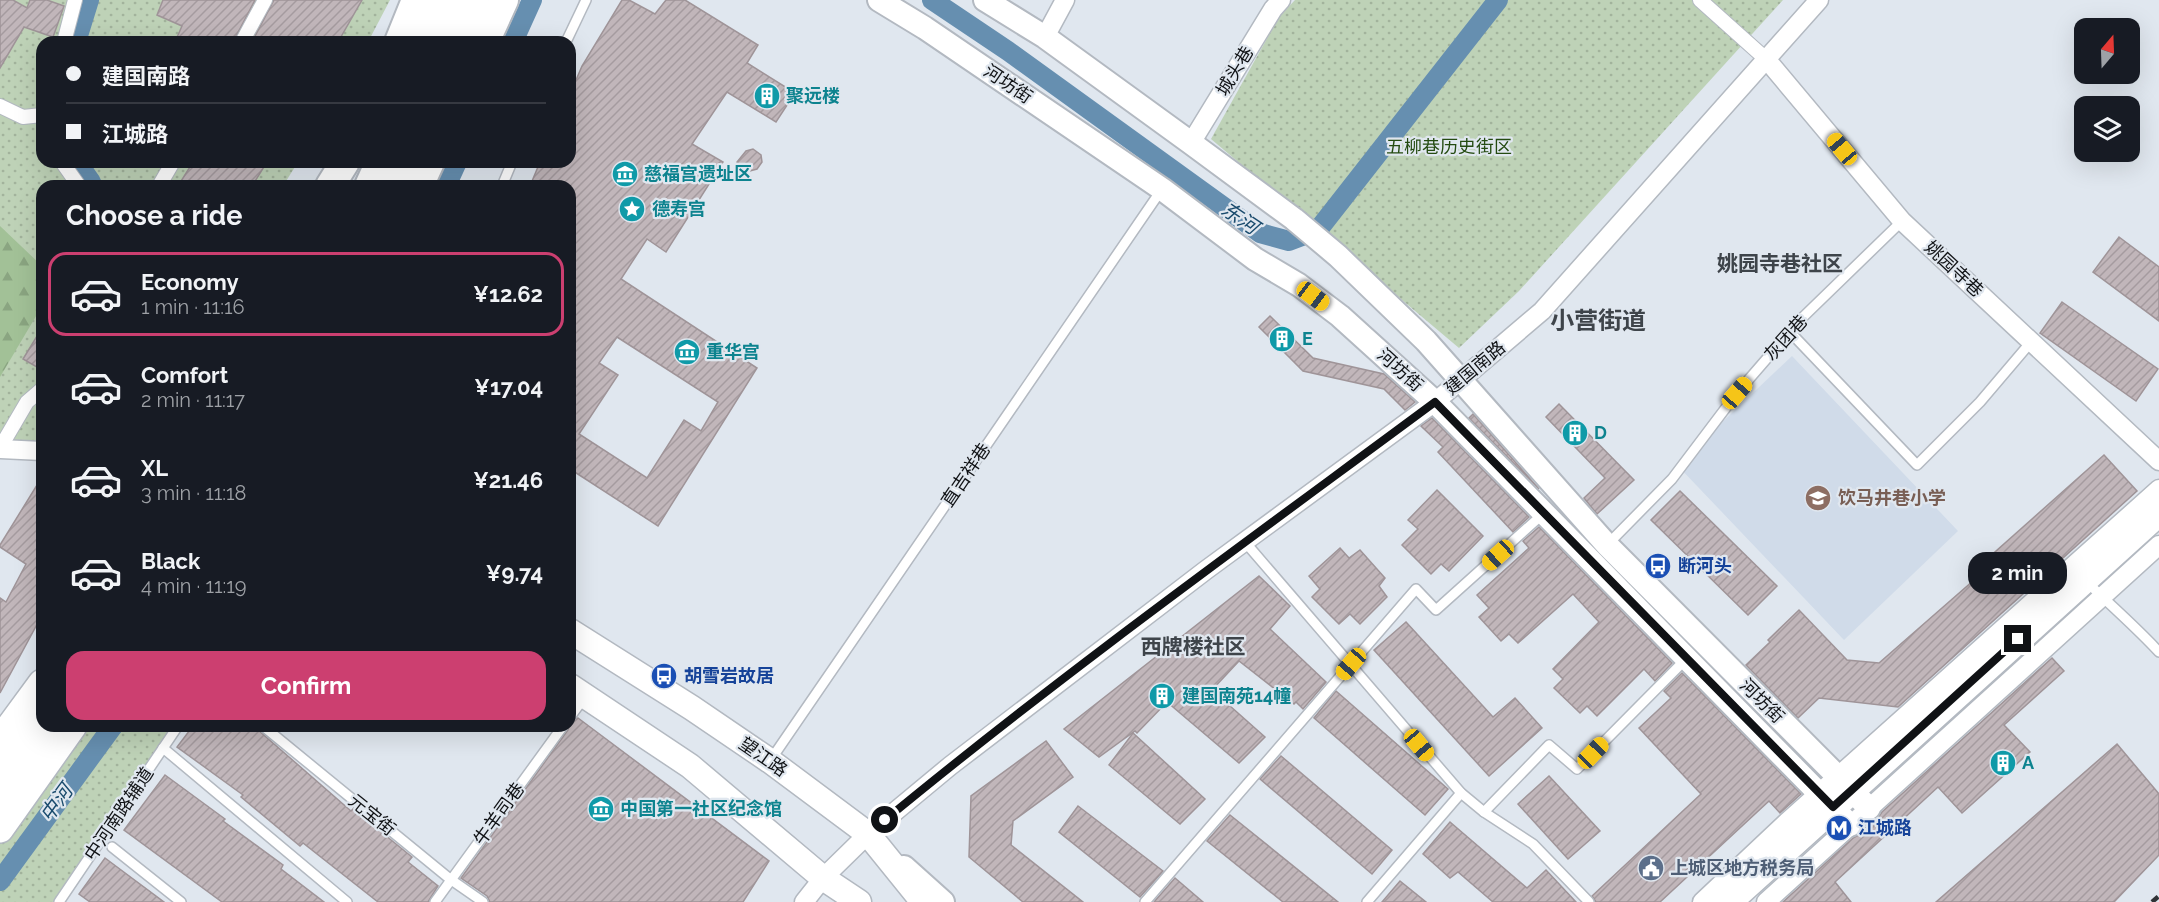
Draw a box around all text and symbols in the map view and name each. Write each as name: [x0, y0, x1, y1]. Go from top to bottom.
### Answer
north arrow: [2074, 18, 2140, 84]
map controls: [2074, 18, 2140, 162]
street label: 城头巷: [1212, 42, 1257, 99]
street label: 河坊街: [980, 60, 1037, 107]
text: 建国南路: [102, 63, 190, 89]
building icon: 聚远楼: [752, 81, 782, 111]
place label: 聚远楼: [786, 85, 840, 106]
button: layers: [2074, 96, 2140, 162]
text: 江城路: [102, 121, 168, 147]
car: [1824, 129, 1860, 169]
park label: 五柳巷历史街区: [1386, 136, 1512, 157]
museum icon: 慈福宫遗址区: [610, 159, 640, 189]
place label: 慈福宫遗址区: [644, 163, 752, 184]
place icon: 德寿宫: [617, 194, 647, 224]
water label: 东河: [1217, 197, 1267, 241]
place label: 德寿宫: [652, 198, 706, 219]
text: Choose a ride: [66, 200, 242, 231]
street label: 姚园寺巷: [1921, 236, 1988, 301]
district label: 姚园寺巷社区: [1717, 251, 1843, 276]
icon: car: [69, 267, 123, 321]
text: Economy: [141, 269, 239, 295]
car: [1293, 278, 1333, 314]
text: ¥12.62: [473, 281, 543, 307]
text: 1 min · 11:16: [141, 295, 245, 319]
district label: 小营街道: [1550, 306, 1646, 335]
street label: 灰团巷: [1760, 311, 1811, 365]
building icon: E: [1267, 324, 1297, 354]
place label: E: [1302, 328, 1313, 349]
street label: 建国南路: [1440, 336, 1509, 399]
museum icon: 重华宫: [672, 337, 702, 367]
place label: 重华宫: [706, 341, 760, 362]
street label: 河坊街: [1373, 344, 1427, 395]
icon: car: [69, 360, 123, 414]
text: Comfort: [141, 362, 228, 388]
text: ¥17.04: [474, 374, 543, 400]
car: [1718, 374, 1756, 412]
text: 2 min · 11:17: [141, 388, 245, 412]
building icon: D: [1560, 418, 1590, 448]
place label: D: [1594, 422, 1607, 443]
street label: 直吉祥巷: [937, 439, 994, 510]
icon: car: [69, 453, 123, 507]
text: XL: [141, 455, 168, 481]
text: ¥21.46: [473, 467, 543, 493]
text: 3 min · 11:18: [141, 481, 246, 505]
school or university icon: 饮马井巷小学: [1803, 483, 1833, 513]
place label: 饮马井巷小学: [1838, 487, 1946, 508]
car: [1479, 536, 1517, 574]
icon: car: [69, 546, 123, 600]
text: Black: [141, 548, 200, 574]
bus stop icon: 断河头: [1643, 551, 1673, 581]
callout: 2 min: [1968, 552, 2068, 594]
place label: 断河头: [1678, 555, 1732, 576]
text: ¥9.74: [486, 560, 543, 586]
text: 2 min: [1992, 561, 2043, 585]
text: 4 min · 11:19: [141, 574, 247, 598]
route end: [2004, 625, 2031, 652]
district label: 西牌楼社区: [1141, 634, 1246, 659]
car: [1332, 645, 1370, 683]
button: Confirm: [66, 651, 546, 720]
bus stop icon: 胡雪岩故居: [649, 661, 679, 691]
place label: 胡雪岩故居: [684, 665, 774, 686]
street label: 河坊街: [1736, 674, 1789, 727]
building icon: 建国南苑14幢: [1147, 681, 1177, 711]
place label: 建国南苑14幢: [1182, 685, 1291, 706]
car: [1401, 725, 1437, 765]
street label: 望江路: [735, 733, 791, 781]
car: [1574, 734, 1612, 772]
building icon: A: [1988, 748, 2018, 778]
place label: A: [2022, 752, 2035, 773]
street label: 中河南路辅道: [80, 763, 157, 864]
water label: 中河: [35, 777, 80, 826]
street label: 牛羊司巷: [469, 778, 528, 849]
street label: 元宝街: [345, 789, 400, 840]
museum icon: 中国第一社区纪念馆: [586, 794, 616, 824]
place label: 中国第一社区纪念馆: [620, 798, 782, 819]
route start: [871, 806, 898, 833]
metro station icon: 江城路: [1824, 813, 1854, 843]
place label: 江城路: [1858, 817, 1912, 838]
public building icon: 上城区地方税务局: [1636, 853, 1666, 883]
place label: 上城区地方税务局: [1670, 857, 1814, 878]

